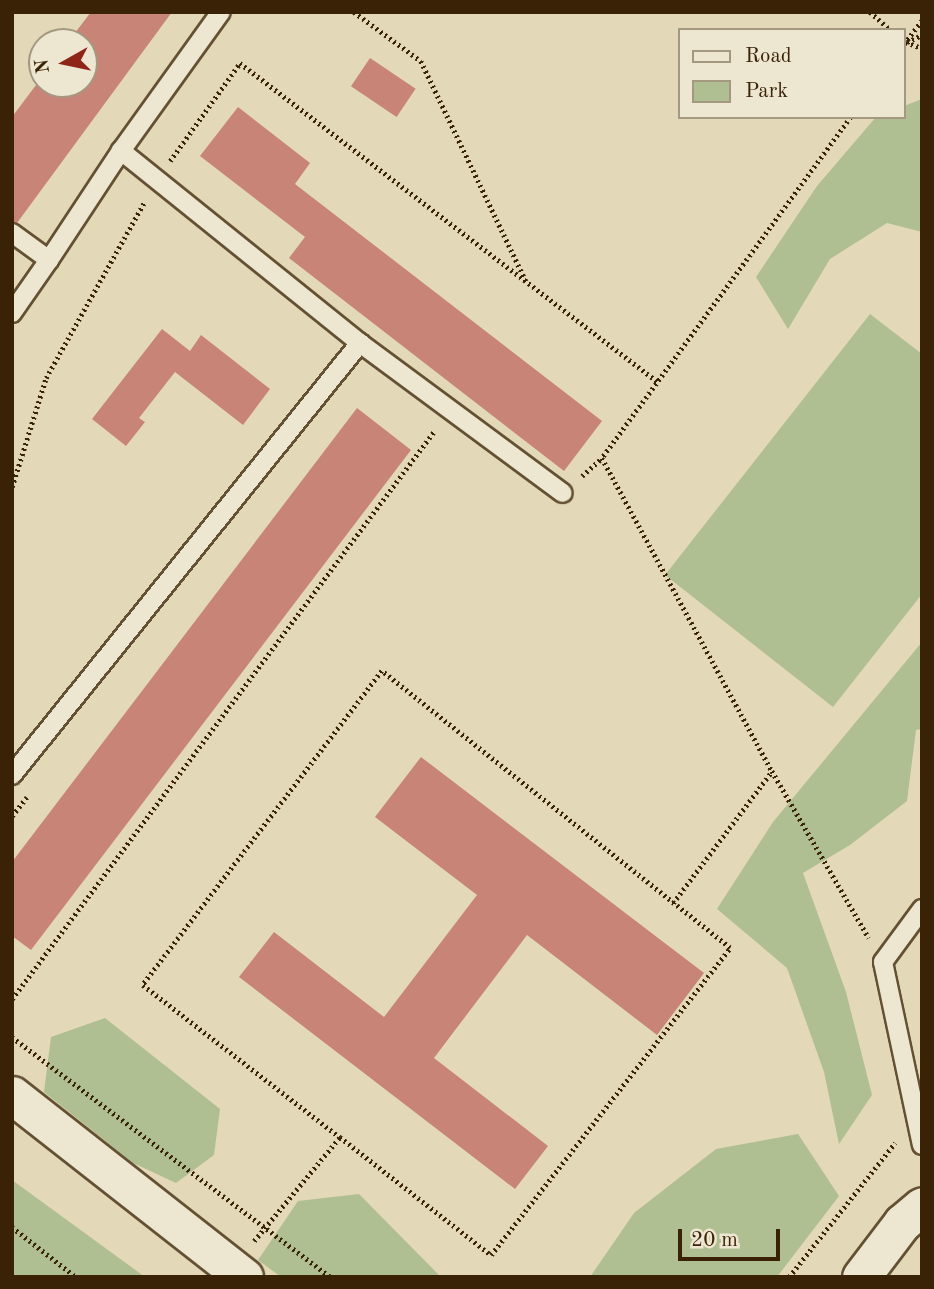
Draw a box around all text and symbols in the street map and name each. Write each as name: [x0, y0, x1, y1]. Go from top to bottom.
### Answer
north arrow: [28, 28, 98, 98]
legend: [678, 28, 906, 119]
text: Road: [745, 46, 792, 67]
text: N: [33, 57, 54, 75]
text: Park: [745, 81, 788, 102]
scale bar: [682, 1216, 783, 1260]
text: 20 m: [691, 1230, 738, 1251]

